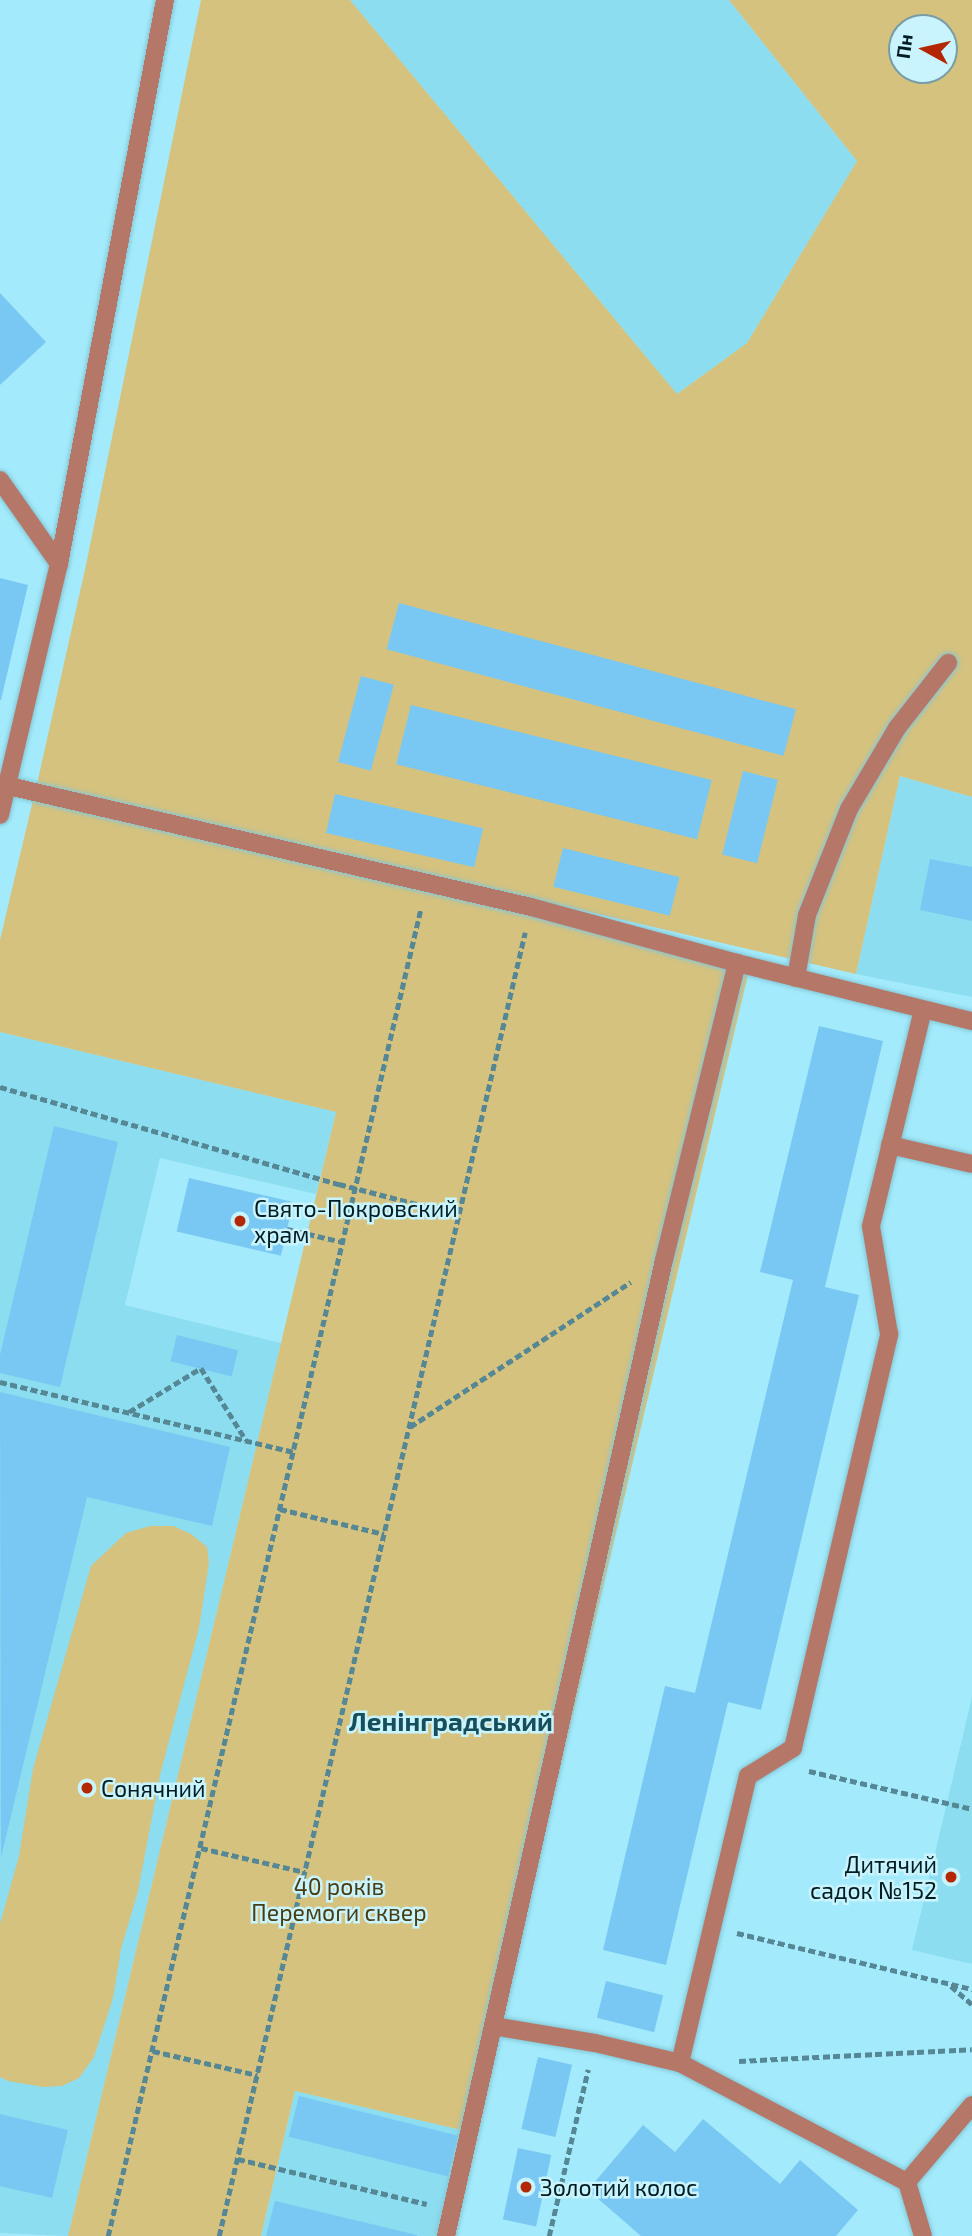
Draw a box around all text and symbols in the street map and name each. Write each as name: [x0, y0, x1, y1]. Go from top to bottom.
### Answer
north arrow: [888, 14, 958, 84]
text: Пн: [891, 32, 917, 60]
place label: Свято-Покровский храм: [254, 1194, 458, 1248]
marker: Свято-Покровский храм: [232, 1213, 248, 1229]
district label: Ленінградський: [349, 1705, 553, 1737]
place label: Сонячний: [101, 1774, 206, 1802]
marker: Сонячний: [79, 1780, 95, 1796]
place label: Дитячий садок №152: [810, 1850, 937, 1904]
marker: Дитячий садок №152: [943, 1869, 959, 1885]
park label: 40 років Перемоги сквер: [251, 1872, 427, 1926]
place label: Золотий колос: [540, 2173, 697, 2201]
marker: Золотий колос: [518, 2179, 534, 2195]

